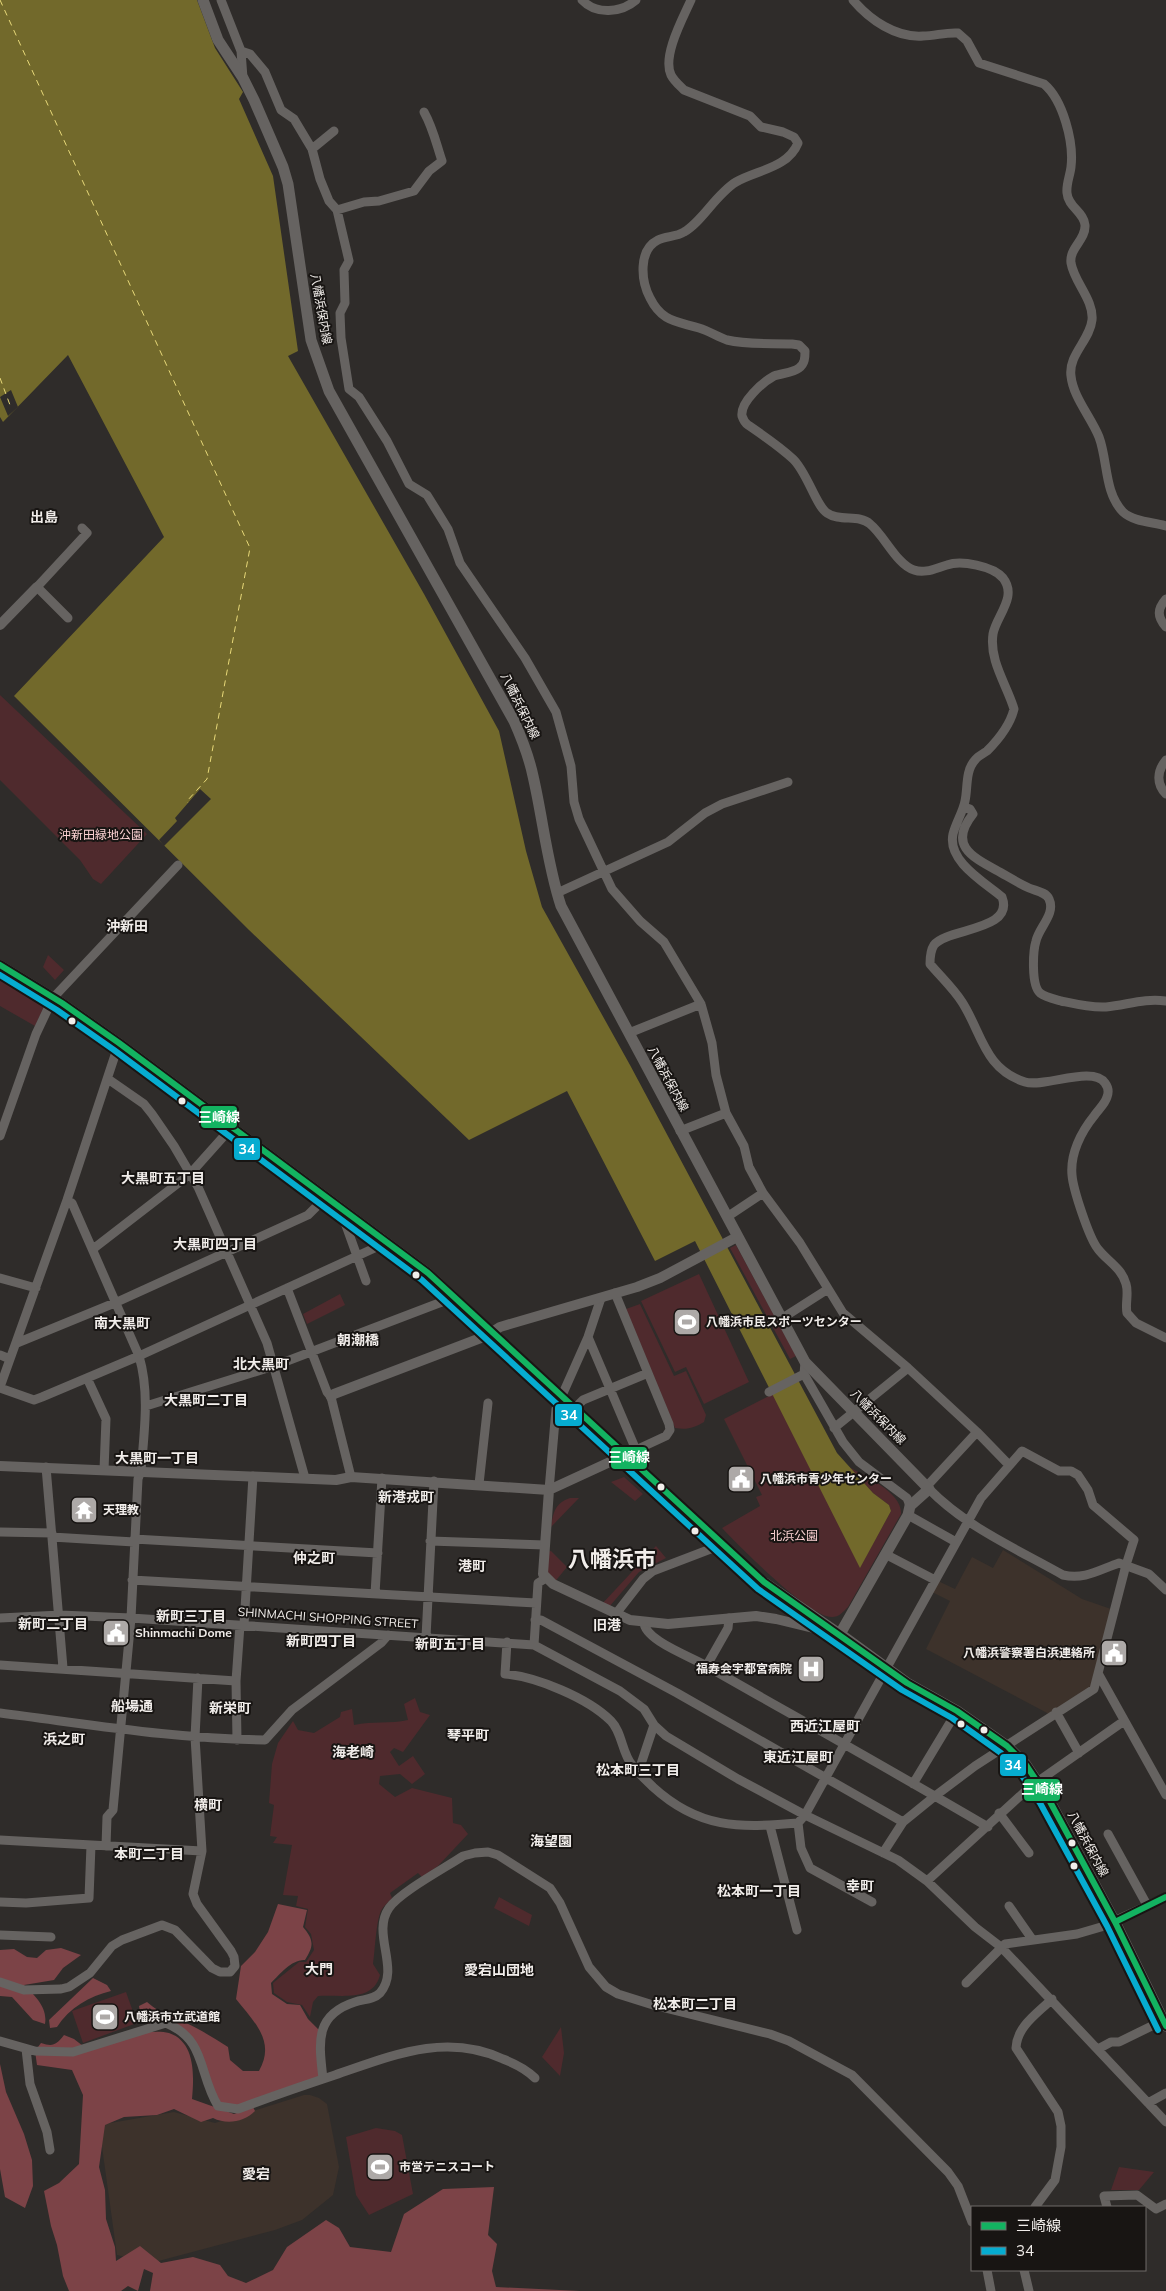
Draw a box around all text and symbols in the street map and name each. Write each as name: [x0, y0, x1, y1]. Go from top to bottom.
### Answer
street label: 八幡浜保内線: [308, 272, 335, 346]
district label: 出島: [30, 508, 58, 526]
street label: 八幡浜保内線: [498, 670, 543, 741]
park label: 沖新田緑地公園: [59, 827, 143, 842]
district label: 沖新田: [106, 917, 148, 935]
unlabelled marker: [67, 1016, 77, 1026]
street label: 八幡浜保内線: [645, 1043, 692, 1114]
unlabelled marker: [177, 1096, 187, 1106]
line badge: 三崎線: [200, 1105, 238, 1129]
text: 三崎線: [198, 1108, 240, 1126]
line badge: 34: [233, 1137, 261, 1161]
text: 34: [239, 1140, 256, 1158]
district label: 大黒町五丁目: [121, 1169, 205, 1187]
district label: 大黒町四丁目: [173, 1235, 257, 1253]
unlabelled marker: [411, 1270, 421, 1280]
sports icon: 八幡浜市民スポーツセンター: [672, 1307, 702, 1337]
district label: 南大黒町: [94, 1314, 150, 1332]
place label: 八幡浜市民スポーツセンター: [706, 1314, 862, 1329]
district label: 朝潮橋: [337, 1331, 379, 1349]
district label: 北大黒町: [233, 1355, 289, 1373]
street label: 八幡浜保内線: [848, 1386, 909, 1447]
district label: 大黒町二丁目: [164, 1391, 248, 1409]
line badge: 34: [554, 1403, 583, 1427]
text: 34: [561, 1406, 578, 1424]
line badge: 三崎線: [610, 1446, 648, 1470]
text: 三崎線: [608, 1448, 650, 1466]
district label: 大黒町一丁目: [115, 1449, 199, 1467]
public building icon: 八幡浜市青少年センター: [726, 1464, 756, 1494]
place label: 八幡浜市青少年センター: [760, 1471, 892, 1486]
unlabelled marker: [656, 1482, 666, 1492]
district label: 新港戎町: [378, 1488, 434, 1506]
temple icon: 天理教: [69, 1495, 99, 1525]
place label: 天理教: [103, 1502, 139, 1517]
unlabelled marker: [690, 1526, 700, 1536]
park label: 北浜公園: [770, 1528, 818, 1543]
district label: 八幡浜市: [568, 1545, 656, 1573]
district label: 仲之町: [293, 1549, 335, 1567]
district label: 港町: [458, 1557, 486, 1575]
street label: SHINMACHI SHOPPING STREET: [237, 1604, 420, 1631]
district label: 新町三丁目: [156, 1607, 226, 1625]
district label: 新町二丁目: [18, 1615, 88, 1633]
district label: 旧港: [593, 1616, 621, 1634]
public building icon: Shinmachi Dome: [101, 1618, 131, 1648]
place label: Shinmachi Dome: [135, 1625, 232, 1640]
district label: 新町四丁目: [286, 1632, 356, 1650]
district label: 新町五丁目: [415, 1635, 485, 1653]
public building icon: 八幡浜警察署白浜連絡所: [1099, 1638, 1129, 1668]
place label: 八幡浜警察署白浜連絡所: [963, 1645, 1095, 1660]
hospital icon: 福寿会宇都宮病院: [796, 1654, 826, 1684]
place label: 福寿会宇都宮病院: [696, 1661, 792, 1676]
district label: 船場通: [111, 1697, 153, 1715]
district label: 新栄町: [209, 1699, 251, 1717]
district label: 西近江屋町: [790, 1717, 860, 1735]
unlabelled marker: [956, 1719, 966, 1729]
unlabelled marker: [979, 1725, 989, 1735]
district label: 琴平町: [447, 1726, 489, 1744]
district label: 浜之町: [43, 1730, 85, 1748]
district label: 海老崎: [332, 1743, 374, 1761]
district label: 東近江屋町: [763, 1748, 833, 1766]
line badge: 34: [999, 1753, 1027, 1777]
text: 34: [1005, 1756, 1022, 1774]
district label: 松本町三丁目: [596, 1761, 680, 1779]
line badge: 三崎線: [1023, 1778, 1061, 1802]
text: 三崎線: [1021, 1780, 1063, 1798]
district label: 横町: [194, 1796, 222, 1814]
street label: 八幡浜保内線: [1065, 1808, 1112, 1879]
district label: 海望園: [530, 1832, 572, 1850]
unlabelled marker: [1067, 1838, 1077, 1848]
district label: 本町二丁目: [114, 1845, 184, 1863]
unlabelled marker: [1069, 1861, 1079, 1871]
district label: 幸町: [846, 1877, 874, 1895]
district label: 松本町一丁目: [717, 1882, 801, 1900]
district label: 大門: [305, 1960, 333, 1978]
district label: 愛宕山団地: [464, 1961, 534, 1979]
district label: 松本町二丁目: [653, 1995, 737, 2013]
sports icon: 八幡浜市立武道館: [90, 2002, 120, 2032]
place label: 八幡浜市立武道館: [124, 2009, 220, 2024]
sports icon: 市営テニスコート: [365, 2152, 395, 2182]
place label: 市営テニスコート: [399, 2159, 495, 2174]
district label: 愛宕: [242, 2165, 270, 2183]
legend: [971, 2206, 1146, 2271]
text: 三崎線: [1016, 2216, 1061, 2235]
text: 34: [1016, 2241, 1034, 2260]

